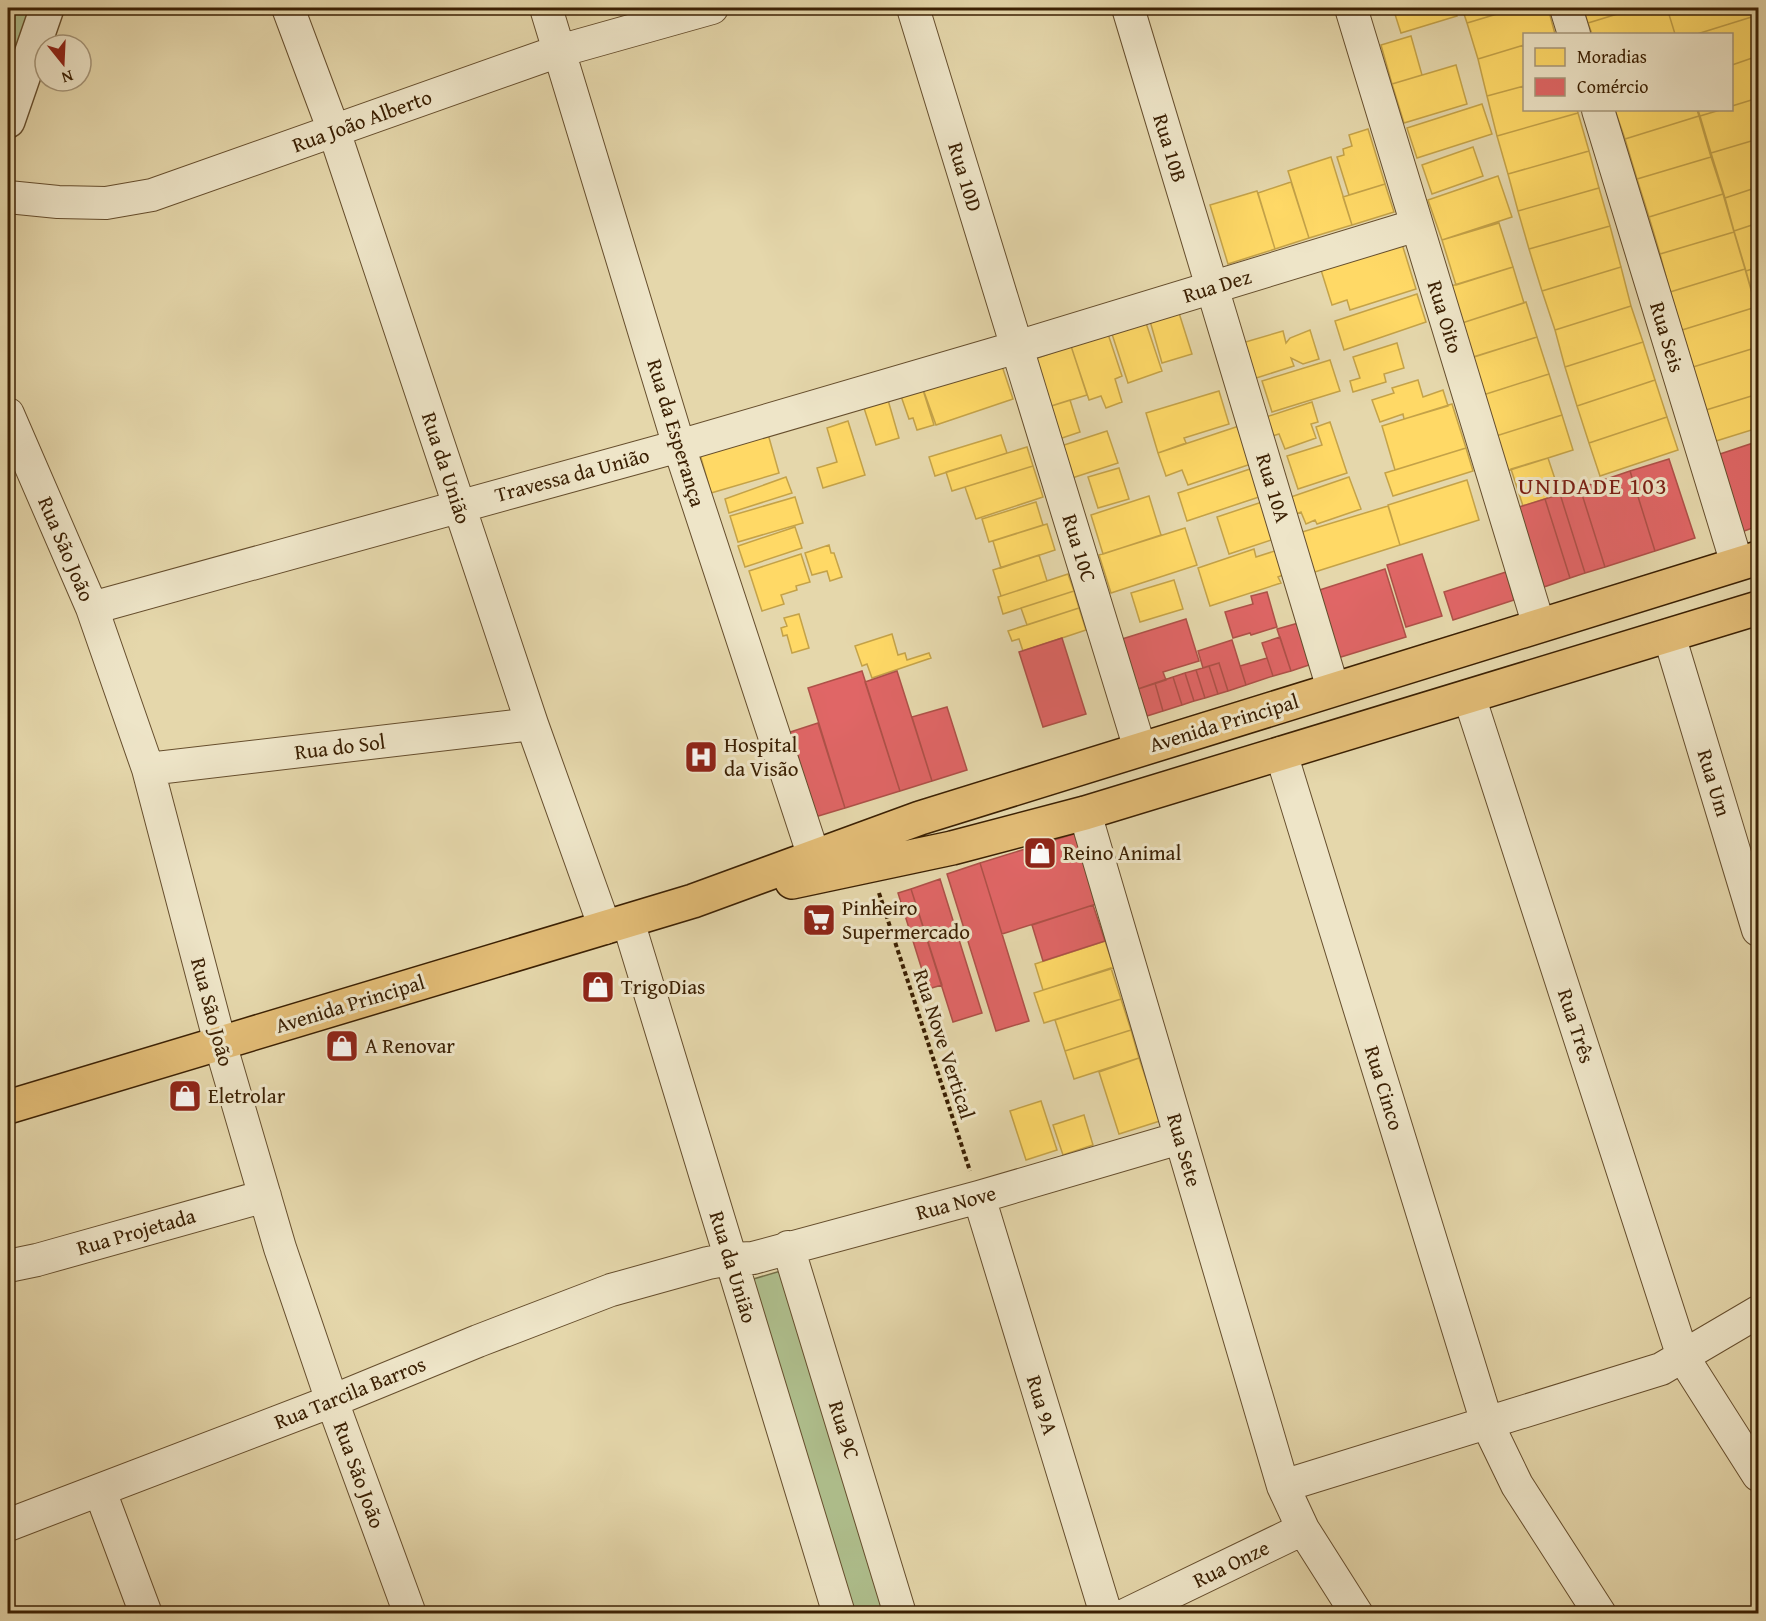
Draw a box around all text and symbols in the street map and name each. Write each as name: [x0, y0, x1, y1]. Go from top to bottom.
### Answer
north arrow: [33, 33, 93, 93]
legend: [1523, 33, 1733, 111]
text: Moradias: [1577, 43, 1647, 70]
text: N: [59, 64, 76, 90]
text: Comércio: [1577, 73, 1648, 100]
street label: Rua João Alberto: [288, 81, 436, 160]
street label: Rua 10B: [1145, 110, 1196, 186]
street label: Rua 10D: [940, 138, 991, 215]
street label: Rua Dez: [1179, 260, 1255, 311]
street label: Rua Oito: [1420, 277, 1471, 357]
street label: Rua Seis: [1642, 298, 1693, 376]
street label: Rua da Esperança: [639, 355, 714, 511]
street label: Rua da União: [414, 408, 479, 528]
street label: Travessa da União: [491, 439, 653, 510]
street label: Rua 10A: [1248, 449, 1299, 527]
district label: UNIDADE 103: [1518, 468, 1668, 503]
street label: Rua São João: [30, 491, 103, 606]
street label: Rua 10C: [1054, 510, 1104, 586]
street label: Avenida Principal: [1145, 685, 1303, 760]
street label: Rua do Sol: [293, 726, 387, 767]
place label: Hospital da Visão: [724, 729, 798, 784]
hospital icon: Hospital da Visão: [683, 739, 719, 775]
street label: Rua Um: [1690, 745, 1739, 820]
shop icon: Reino Animal: [1022, 835, 1058, 871]
place label: Reino Animal: [1063, 837, 1181, 868]
place label: Pinheiro Supermercado: [842, 892, 970, 947]
supermarket icon: Pinheiro Supermercado: [801, 902, 837, 938]
street label: Rua São João: [183, 954, 242, 1070]
street label: Rua Nove Vertical: [906, 965, 983, 1123]
street label: Avenida Principal: [271, 966, 429, 1041]
shop icon: TrigoDias: [580, 969, 616, 1005]
place label: TrigoDias: [621, 971, 705, 1002]
street label: Rua Três: [1550, 985, 1603, 1067]
shop icon: A Renovar: [324, 1028, 360, 1064]
place label: A Renovar: [365, 1030, 455, 1061]
street label: Rua Cinco: [1357, 1042, 1412, 1134]
shop icon: Eletrolar: [167, 1078, 203, 1114]
place label: Eletrolar: [208, 1080, 286, 1111]
street label: Rua Sete: [1159, 1109, 1210, 1190]
street label: Rua Nove: [912, 1177, 1000, 1228]
street label: Rua Projetada: [73, 1200, 199, 1263]
street label: Rua da União: [702, 1207, 765, 1327]
street label: Rua Tarcila Barros: [269, 1348, 430, 1437]
street label: Rua 9A: [1019, 1371, 1066, 1439]
street label: Rua 9C: [821, 1397, 868, 1463]
street label: Rua São João: [326, 1417, 393, 1533]
street label: Rua Onze: [1187, 1532, 1274, 1595]

